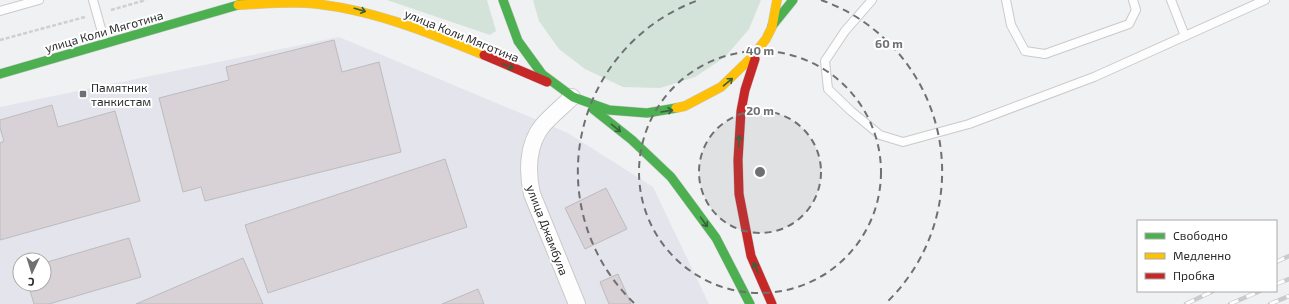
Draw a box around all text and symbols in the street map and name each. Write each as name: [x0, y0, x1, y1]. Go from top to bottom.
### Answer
street label: улица Коли Мяготина: [402, 6, 521, 65]
street label: улица Коли Мяготина: [43, 7, 165, 56]
one-way arrow: [354, 7, 367, 15]
text: 60 m: [875, 36, 903, 50]
text: 40 m: [746, 43, 774, 57]
one-way arrow: [502, 63, 514, 70]
one-way arrow: [723, 78, 734, 87]
place label: Памятник танкистам: [91, 80, 151, 108]
marker: Памятник танкистам: [78, 89, 88, 99]
text: 20 m: [746, 103, 774, 117]
one-way arrow: [660, 107, 673, 115]
one-way arrow: [611, 123, 622, 132]
one-way arrow: [735, 135, 742, 148]
centre of rings: [753, 165, 767, 179]
street label: улица Джамбула: [523, 183, 572, 278]
one-way arrow: [700, 217, 708, 228]
legend: [1137, 220, 1277, 292]
text: Свободно: [1173, 228, 1228, 242]
text: Медленно: [1173, 248, 1231, 262]
north arrow: [12, 252, 52, 292]
one-way arrow: [752, 263, 760, 275]
text: Пробка: [1173, 268, 1215, 282]
text: С: [27, 276, 35, 289]

